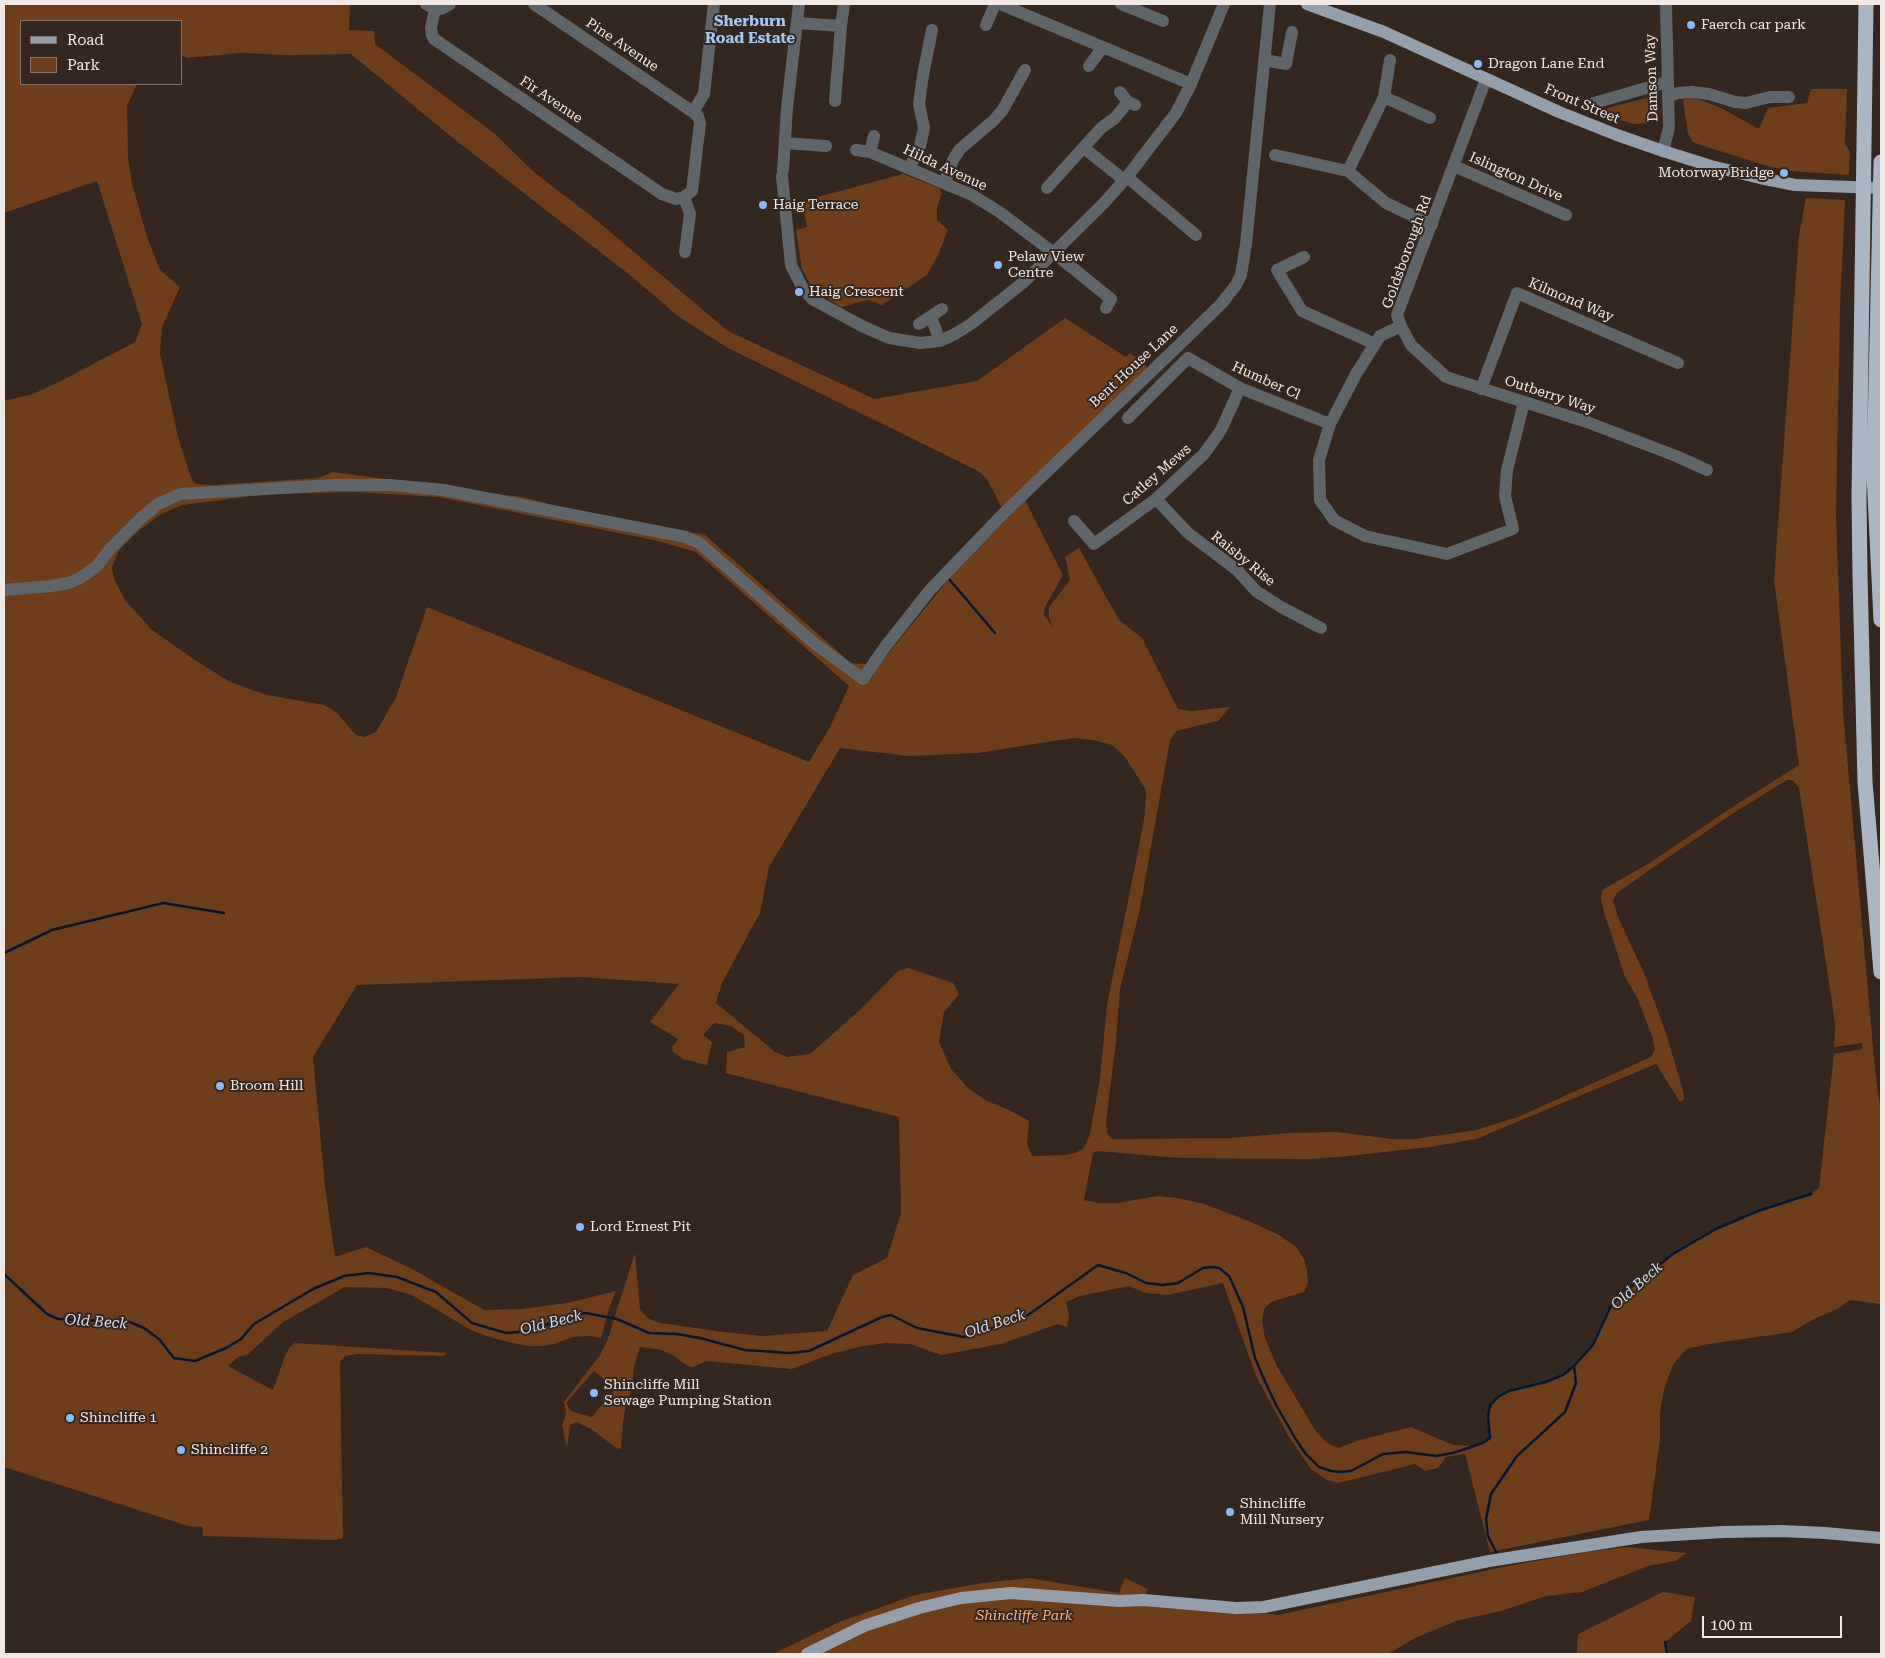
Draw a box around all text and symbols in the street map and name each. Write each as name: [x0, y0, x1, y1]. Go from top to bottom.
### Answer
district label: Sherburn Road Estate: [705, 13, 795, 48]
street label: Pine Avenue: [583, 15, 661, 75]
place label: Faerch car park: [1701, 17, 1806, 33]
marker: Faerch car park: [1685, 19, 1697, 31]
legend: [20, 20, 182, 85]
text: Road: [67, 31, 104, 49]
street label: Damson Way: [1642, 34, 1662, 122]
text: Park: [67, 56, 100, 74]
place label: Dragon Lane End: [1488, 56, 1604, 72]
marker: Dragon Lane End: [1472, 58, 1484, 70]
street label: Fir Avenue: [516, 73, 586, 127]
street label: Front Street: [1542, 81, 1622, 127]
street label: Hilda Avenue: [900, 141, 990, 195]
street label: Islington Drive: [1467, 149, 1565, 205]
place label: Motorway Bridge: [1658, 165, 1774, 181]
marker: Motorway Bridge: [1778, 167, 1790, 179]
street label: Goldsborough Rd: [1379, 193, 1435, 311]
place label: Haig Terrace: [773, 197, 859, 213]
marker: Haig Terrace: [757, 199, 769, 211]
place label: Pelaw View Centre: [1008, 249, 1084, 282]
marker: Pelaw View Centre: [992, 259, 1004, 271]
street label: Kilmond Way: [1526, 274, 1616, 326]
place label: Haig Crescent: [809, 284, 904, 300]
marker: Haig Crescent: [793, 286, 805, 298]
street label: Bent House Lane: [1086, 321, 1182, 411]
street label: Humber Cl: [1229, 358, 1303, 404]
street label: Outberry Way: [1502, 372, 1598, 418]
street label: Catley Mews: [1119, 441, 1195, 509]
street label: Raisby Rise: [1208, 528, 1278, 590]
place label: Broom Hill: [230, 1078, 303, 1094]
marker: Broom Hill: [214, 1080, 226, 1092]
place label: Lord Ernest Pit: [590, 1219, 691, 1235]
marker: Lord Ernest Pit: [574, 1221, 586, 1233]
water label: Old Beck: [1608, 1258, 1666, 1314]
water label: Old Beck: [962, 1306, 1028, 1342]
water label: Old Beck: [518, 1307, 584, 1339]
water label: Old Beck: [64, 1311, 128, 1333]
place label: Shincliffe Mill Sewage Pumping Station: [604, 1377, 772, 1410]
marker: Shincliffe Mill Sewage Pumping Station: [588, 1387, 600, 1399]
place label: Shincliffe 1: [80, 1410, 157, 1426]
marker: Shincliffe 1: [64, 1412, 76, 1424]
place label: Shincliffe 2: [191, 1442, 268, 1458]
marker: Shincliffe 2: [175, 1444, 187, 1456]
place label: Shincliffe Mill Nursery: [1240, 1496, 1324, 1528]
marker: Shincliffe Mill Nursery: [1224, 1506, 1236, 1518]
scale bar: [1705, 1606, 1845, 1638]
park label: Shincliffe Park: [976, 1608, 1072, 1624]
text: 100 m: [1710, 1616, 1753, 1634]

